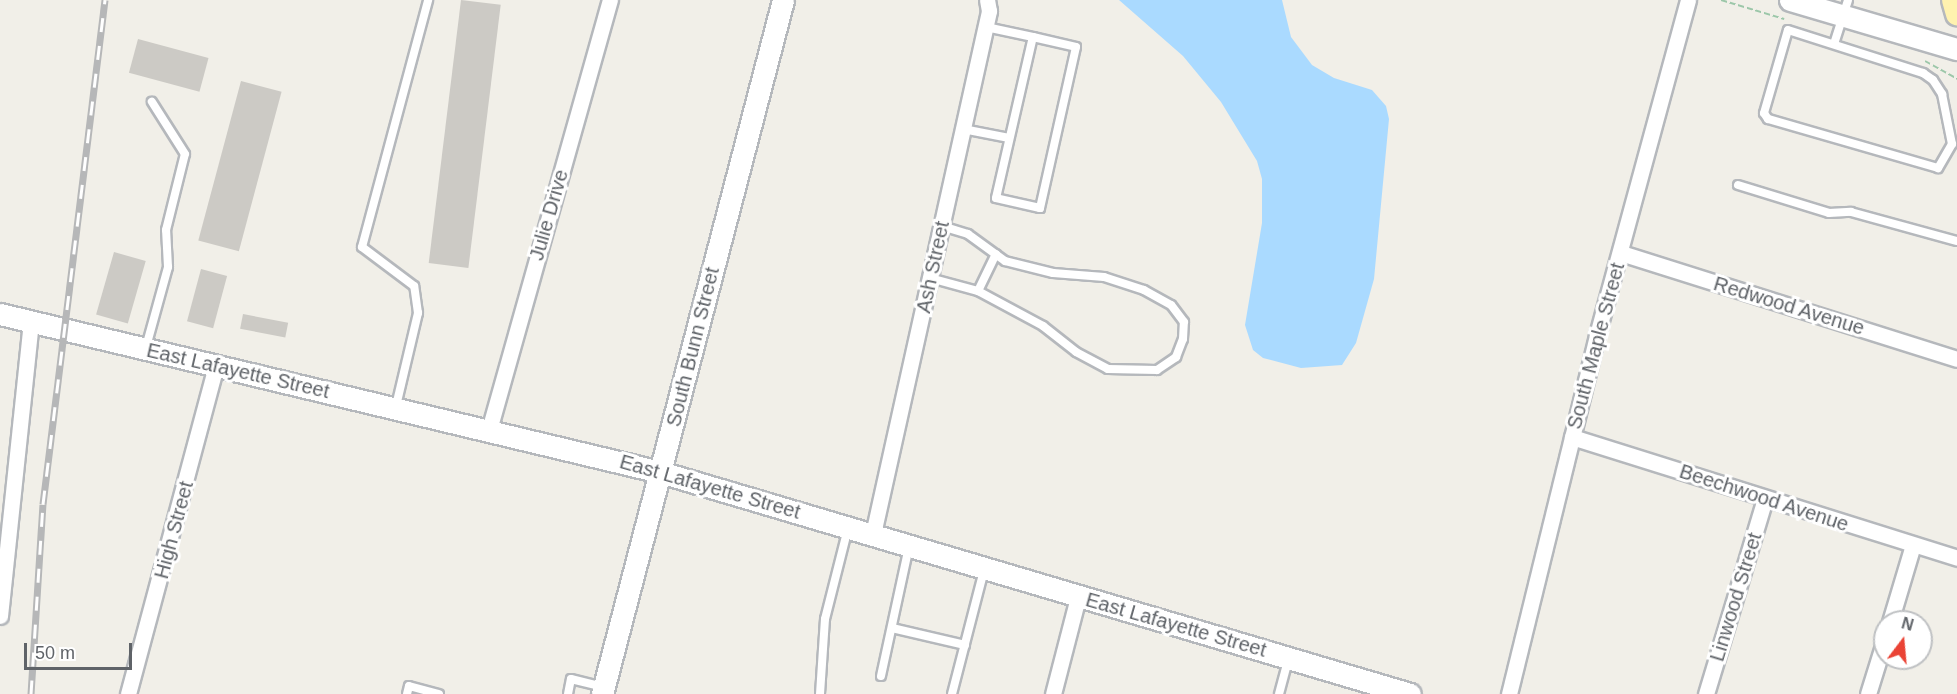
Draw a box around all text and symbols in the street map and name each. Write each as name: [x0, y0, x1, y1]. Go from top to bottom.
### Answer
street label: Julie Drive: [525, 167, 573, 263]
street label: Ash Street: [912, 219, 954, 315]
street label: South Maple Street: [1562, 260, 1630, 432]
street label: South Bunn Street: [662, 265, 724, 429]
street label: Redwood Avenue: [1710, 271, 1868, 341]
street label: East Lafayette Street: [144, 338, 332, 404]
street label: East Lafayette Street: [617, 450, 803, 524]
street label: Beechwood Avenue: [1676, 459, 1852, 537]
street label: High Street: [149, 479, 199, 581]
street label: Linwood Street: [1705, 530, 1767, 664]
street label: East Lafayette Street: [1083, 588, 1269, 662]
north arrow: [1873, 610, 1933, 670]
text: N: [1900, 614, 1915, 634]
scale bar: [27, 631, 135, 669]
text: 50 m: [35, 643, 75, 663]

